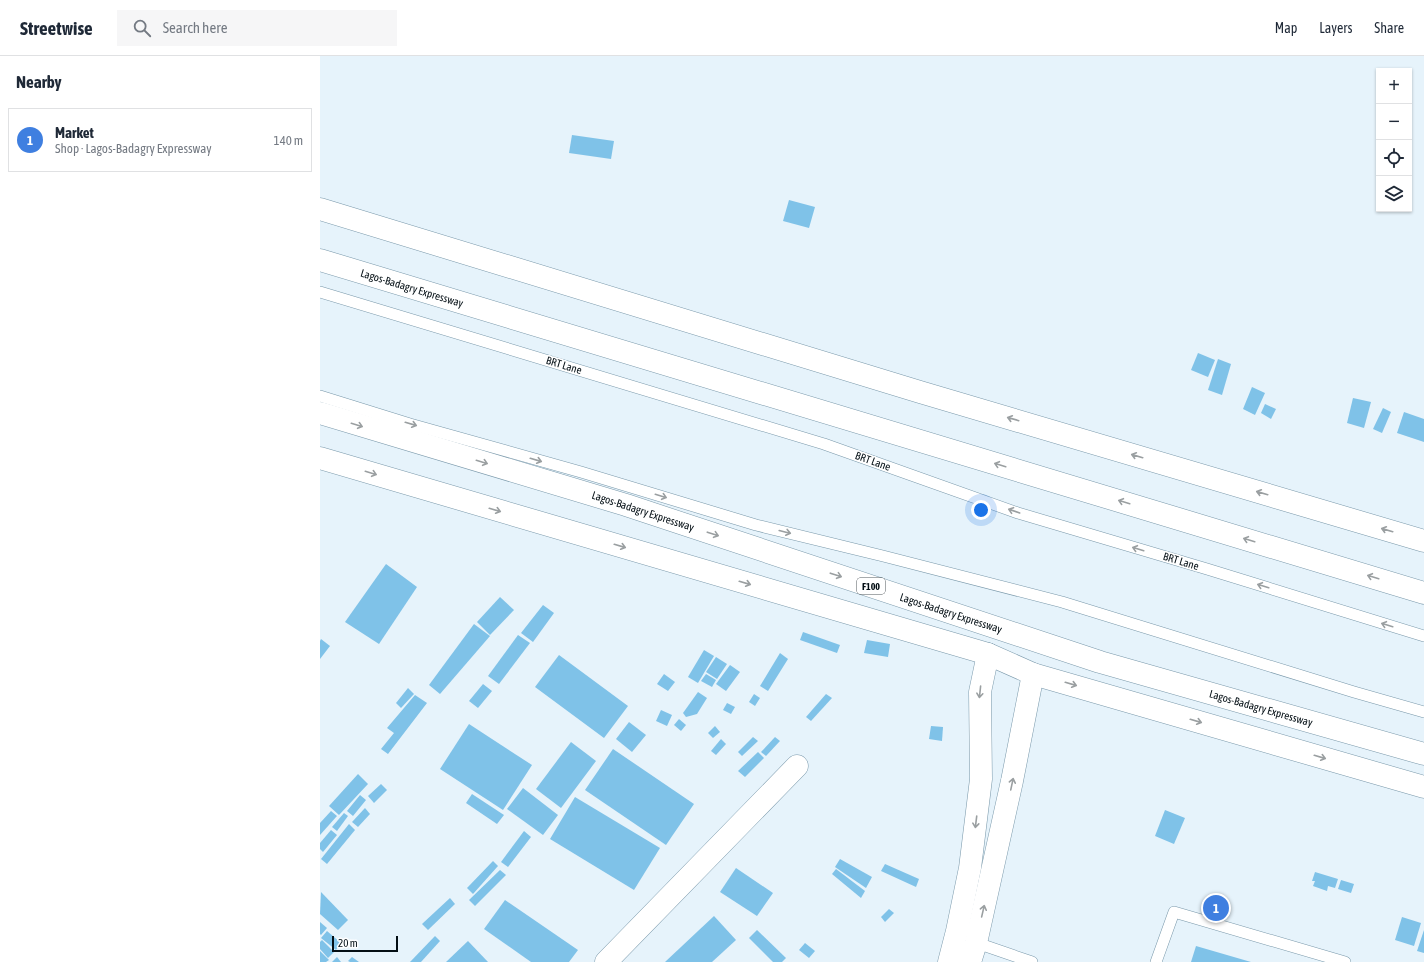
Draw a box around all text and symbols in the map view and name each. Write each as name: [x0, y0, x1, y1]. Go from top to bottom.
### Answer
search box: [117, 10, 397, 46]
text: Streetwise: [20, 17, 93, 39]
icon: search: [131, 17, 153, 39]
text: Search here: [163, 19, 227, 36]
text: Map: [1275, 20, 1297, 36]
text: Layers: [1319, 20, 1352, 36]
text: Share: [1374, 20, 1404, 36]
map controls: [1376, 68, 1412, 212]
button: +: [1376, 68, 1412, 104]
text: Nearby: [16, 72, 62, 92]
button: −: [1376, 104, 1412, 140]
text: Market: [55, 124, 94, 141]
text: 1: [27, 133, 33, 148]
text: 140 m: [274, 133, 303, 148]
button: locate: [1376, 140, 1412, 176]
text: Shop · Lagos-Badagry Expressway: [55, 141, 212, 156]
button: layers: [1376, 176, 1412, 212]
street label: Lagos-Badagry Expressway: [359, 267, 465, 309]
street label: BRT Lane: [545, 354, 583, 376]
one-way arrow: [1006, 415, 1019, 422]
one-way arrow: [404, 421, 417, 428]
one-way arrow: [351, 422, 364, 429]
street label: BRT Lane: [854, 449, 892, 473]
one-way arrow: [1131, 452, 1144, 459]
one-way arrow: [529, 456, 542, 464]
one-way arrow: [475, 459, 488, 466]
one-way arrow: [994, 461, 1007, 468]
one-way arrow: [364, 470, 377, 477]
street label: Lagos-Badagry Expressway: [590, 489, 696, 533]
one-way arrow: [1256, 489, 1269, 496]
one-way arrow: [654, 493, 667, 500]
one-way arrow: [1118, 498, 1131, 505]
your location: [971, 500, 991, 520]
one-way arrow: [489, 507, 502, 514]
one-way arrow: [1008, 507, 1020, 515]
one-way arrow: [1380, 526, 1393, 533]
one-way arrow: [779, 529, 792, 537]
one-way arrow: [706, 531, 719, 538]
one-way arrow: [1242, 536, 1255, 543]
one-way arrow: [613, 543, 626, 551]
one-way arrow: [1132, 545, 1145, 552]
street label: BRT Lane: [1162, 550, 1200, 572]
one-way arrow: [830, 572, 843, 579]
one-way arrow: [1367, 573, 1380, 580]
road number: F100: [857, 578, 885, 594]
one-way arrow: [738, 580, 751, 587]
one-way arrow: [1256, 582, 1269, 589]
street label: Lagos-Badagry Expressway: [898, 591, 1004, 635]
one-way arrow: [1380, 621, 1393, 628]
one-way arrow: [1064, 681, 1077, 688]
one-way arrow: [977, 685, 984, 698]
street label: Lagos-Badagry Expressway: [1208, 688, 1314, 729]
one-way arrow: [1189, 718, 1202, 725]
one-way arrow: [1314, 754, 1327, 761]
one-way arrow: [1008, 778, 1016, 791]
one-way arrow: [972, 815, 980, 828]
pin: 1: [1203, 893, 1229, 923]
one-way arrow: [980, 904, 987, 917]
scale bar: [332, 934, 398, 953]
text: 20 m: [338, 937, 358, 949]

